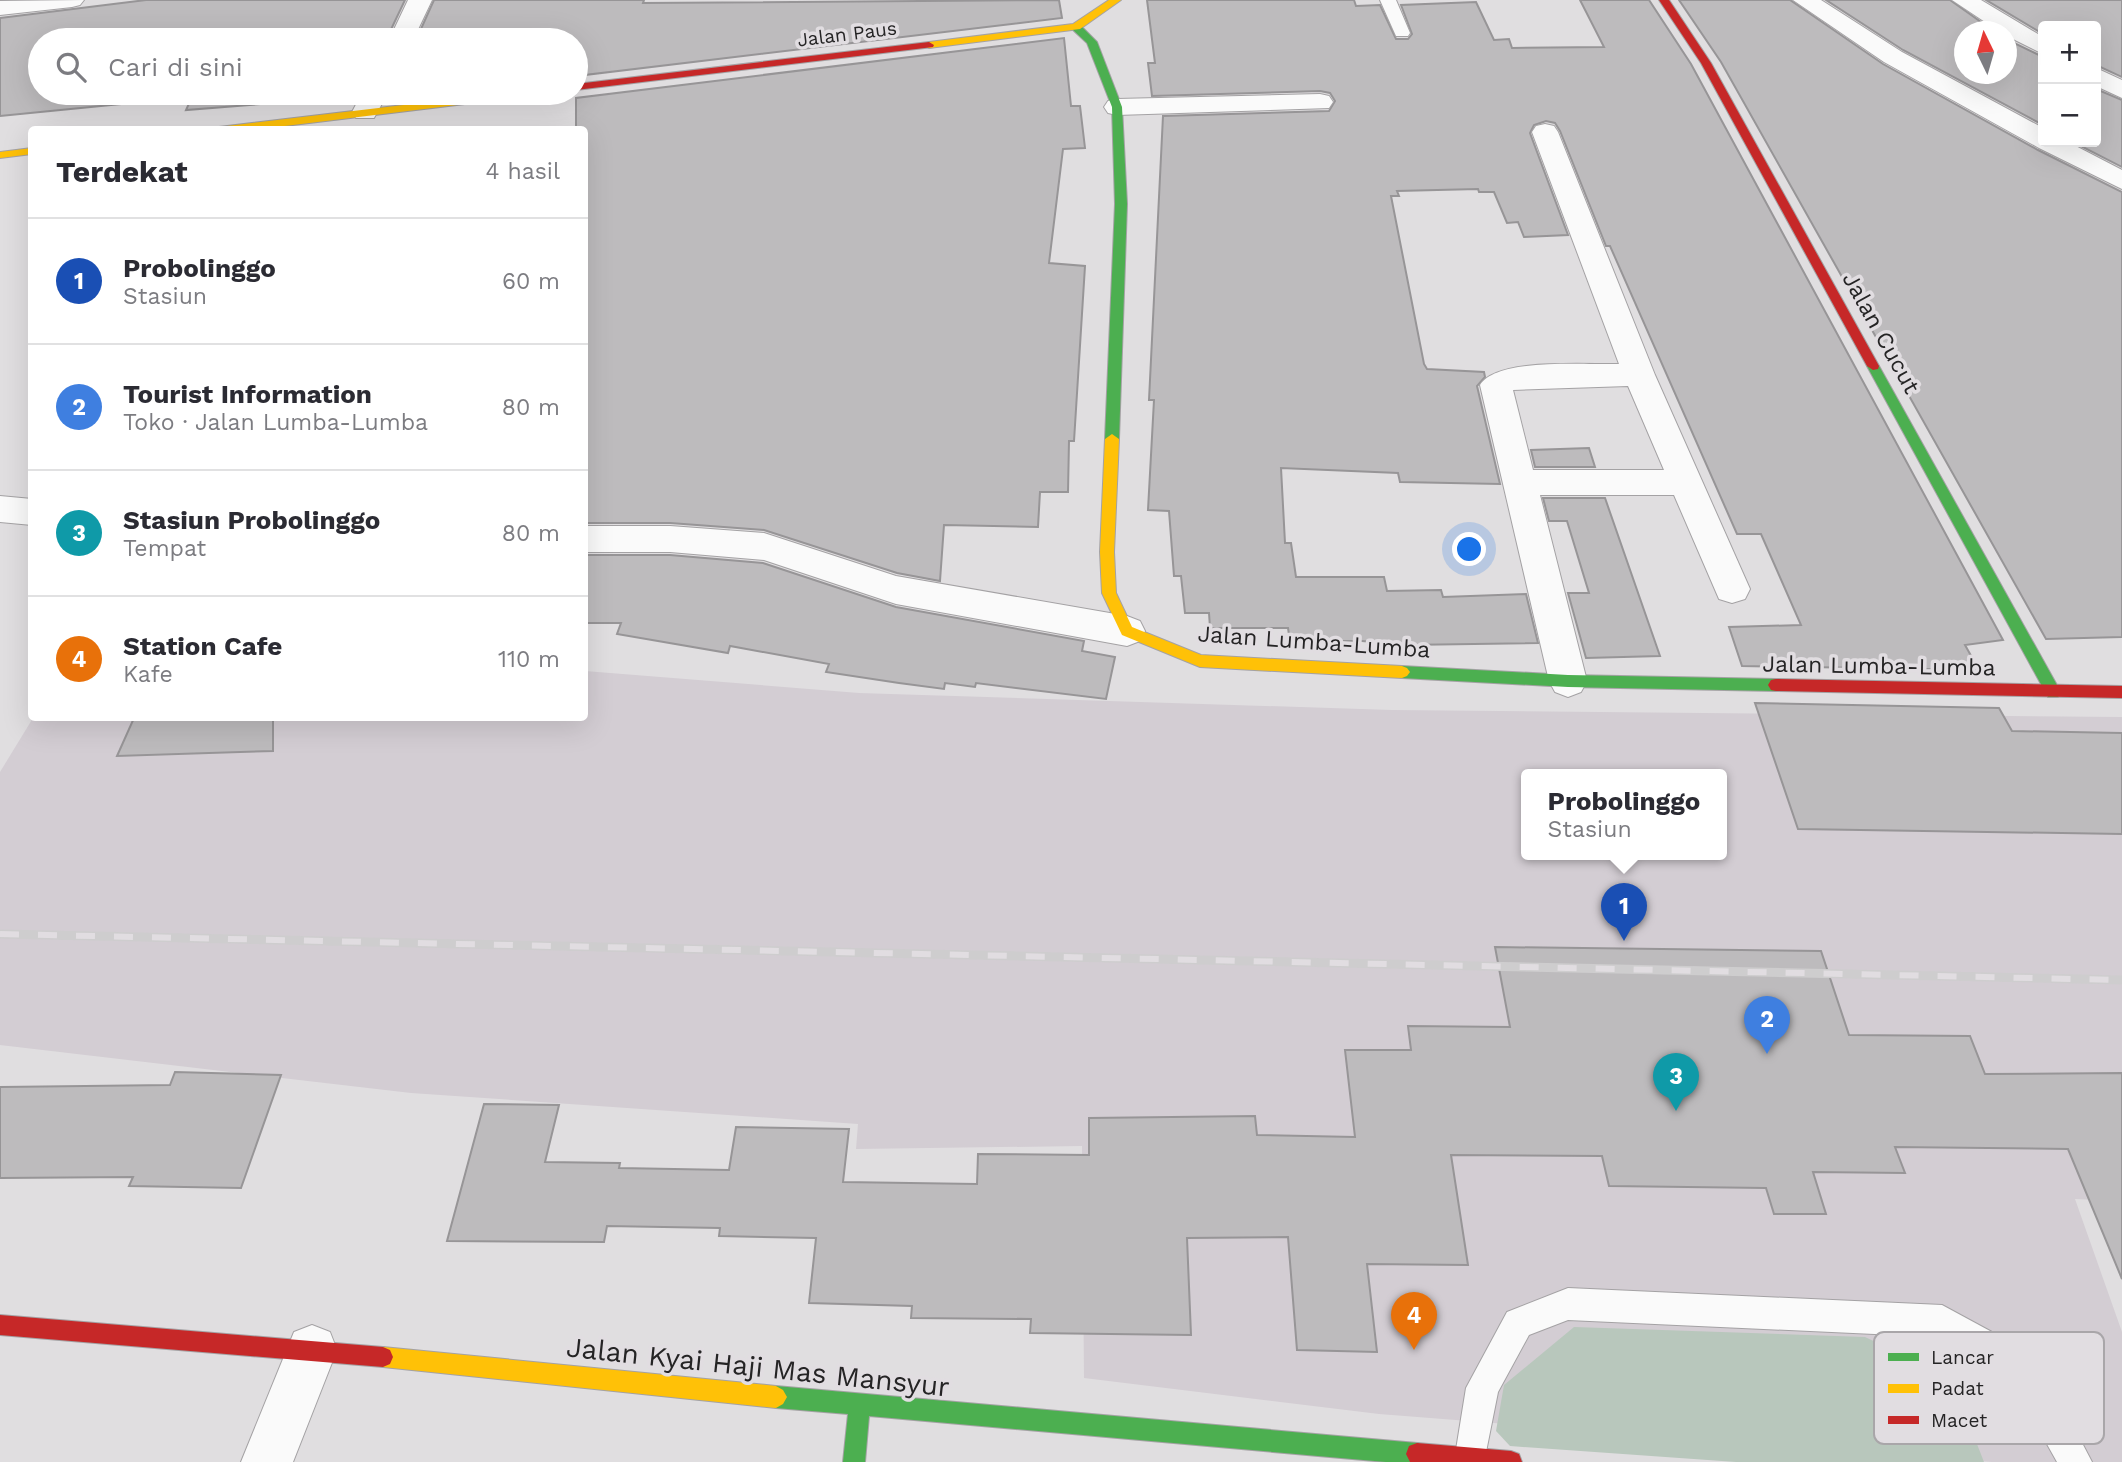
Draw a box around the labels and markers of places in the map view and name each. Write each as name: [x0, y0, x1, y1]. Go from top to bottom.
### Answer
pin: 1: [1601, 883, 1647, 941]
pin: 2: [1744, 996, 1790, 1054]
pin: 3: [1653, 1053, 1699, 1111]
pin: 4: [1391, 1292, 1437, 1350]

